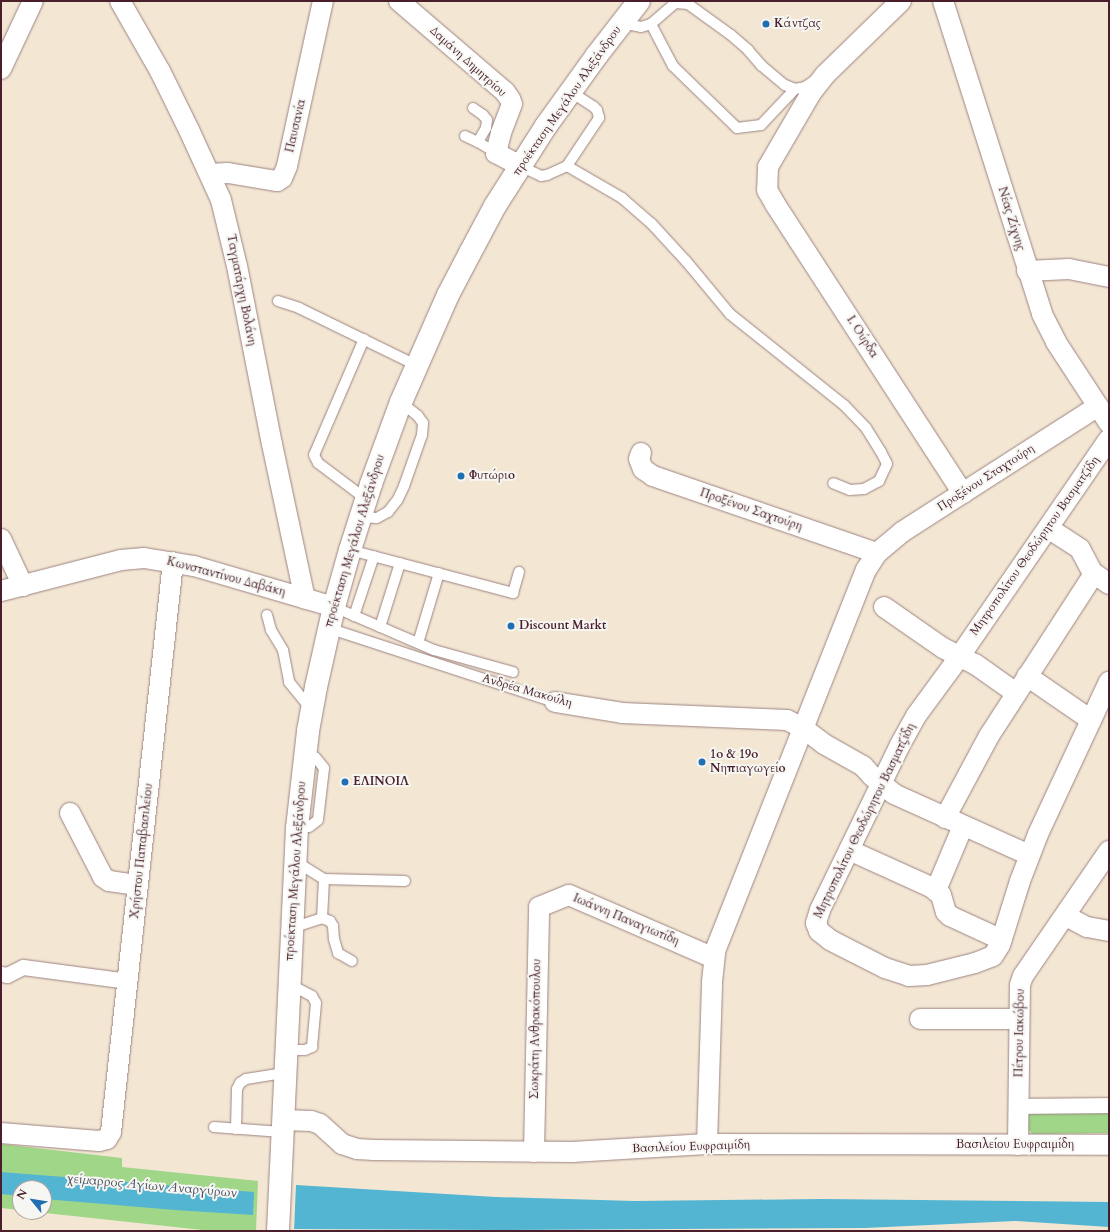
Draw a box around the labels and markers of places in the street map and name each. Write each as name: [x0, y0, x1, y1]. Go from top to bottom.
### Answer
place label: Κάντζας: [774, 17, 821, 31]
marker: Κάντζας: [761, 19, 771, 29]
place label: Φυτώριο: [469, 469, 515, 483]
marker: Φυτώριο: [456, 471, 466, 481]
place label: Discount Markt: [519, 619, 606, 633]
marker: Discount Markt: [506, 621, 516, 631]
place label: 1ο & 19ο Νηπιαγωγείο: [710, 748, 785, 776]
marker: 1ο & 19ο Νηπιαγωγείο: [697, 757, 707, 767]
place label: ΕΛΙΝΟΙΛ: [353, 775, 409, 789]
marker: ΕΛΙΝΟΙΛ: [340, 777, 350, 787]

